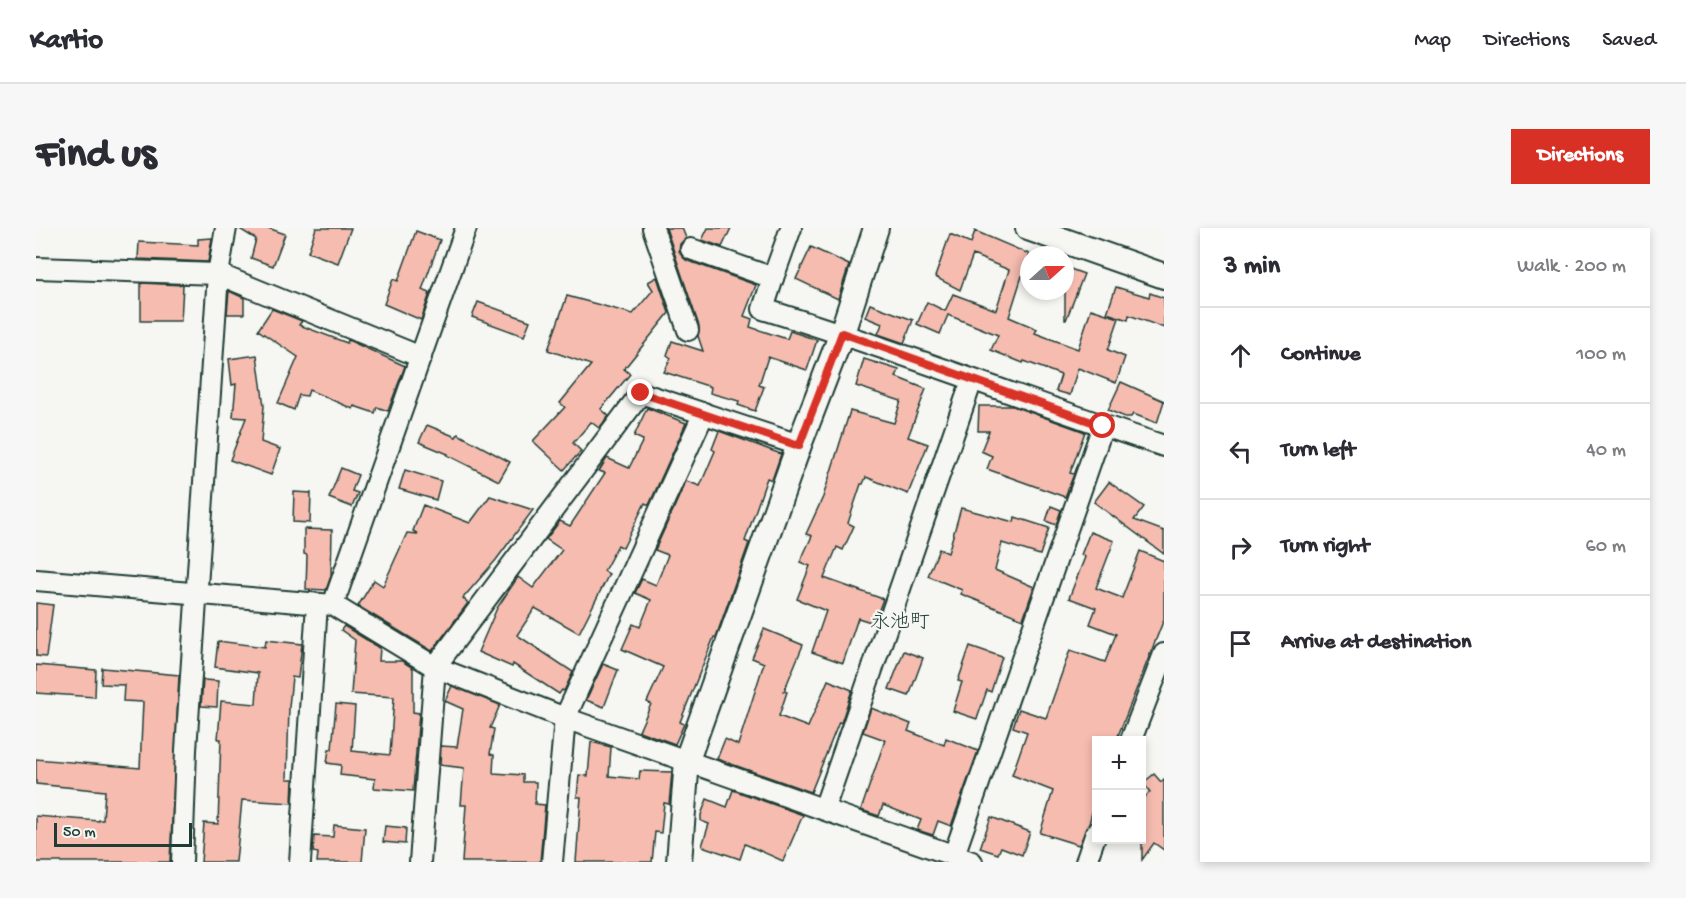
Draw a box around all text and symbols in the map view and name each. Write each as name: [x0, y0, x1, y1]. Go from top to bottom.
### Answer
text: Kartio: [30, 25, 103, 58]
text: Map: [1414, 29, 1451, 54]
text: Directions: [1484, 29, 1569, 54]
text: Saved: [1602, 29, 1656, 54]
button: Directions: [1511, 129, 1650, 184]
text: Find us: [36, 132, 156, 181]
north arrow: [1020, 246, 1074, 300]
text: 3 min: [1224, 252, 1280, 283]
text: Walk · 200 m: [1517, 256, 1626, 279]
icon: ahead: [1224, 339, 1257, 372]
text: Continue: [1281, 342, 1361, 368]
text: 100 m: [1576, 344, 1626, 367]
route end: [627, 379, 653, 405]
route start: [1089, 412, 1115, 438]
icon: left: [1224, 435, 1257, 468]
text: Turn left: [1281, 438, 1355, 464]
text: 40 m: [1586, 440, 1626, 463]
icon: right: [1224, 531, 1257, 564]
text: Turn right: [1281, 534, 1369, 560]
text: 60 m: [1586, 536, 1626, 559]
district label: 永池町: [870, 611, 930, 635]
icon: arrive: [1224, 627, 1257, 660]
text: Arrive at destination: [1281, 630, 1471, 656]
map controls: [1092, 736, 1146, 844]
button: +: [1092, 736, 1146, 790]
button: −: [1092, 790, 1146, 844]
scale bar: [54, 820, 192, 848]
text: 50 m: [63, 824, 96, 843]

